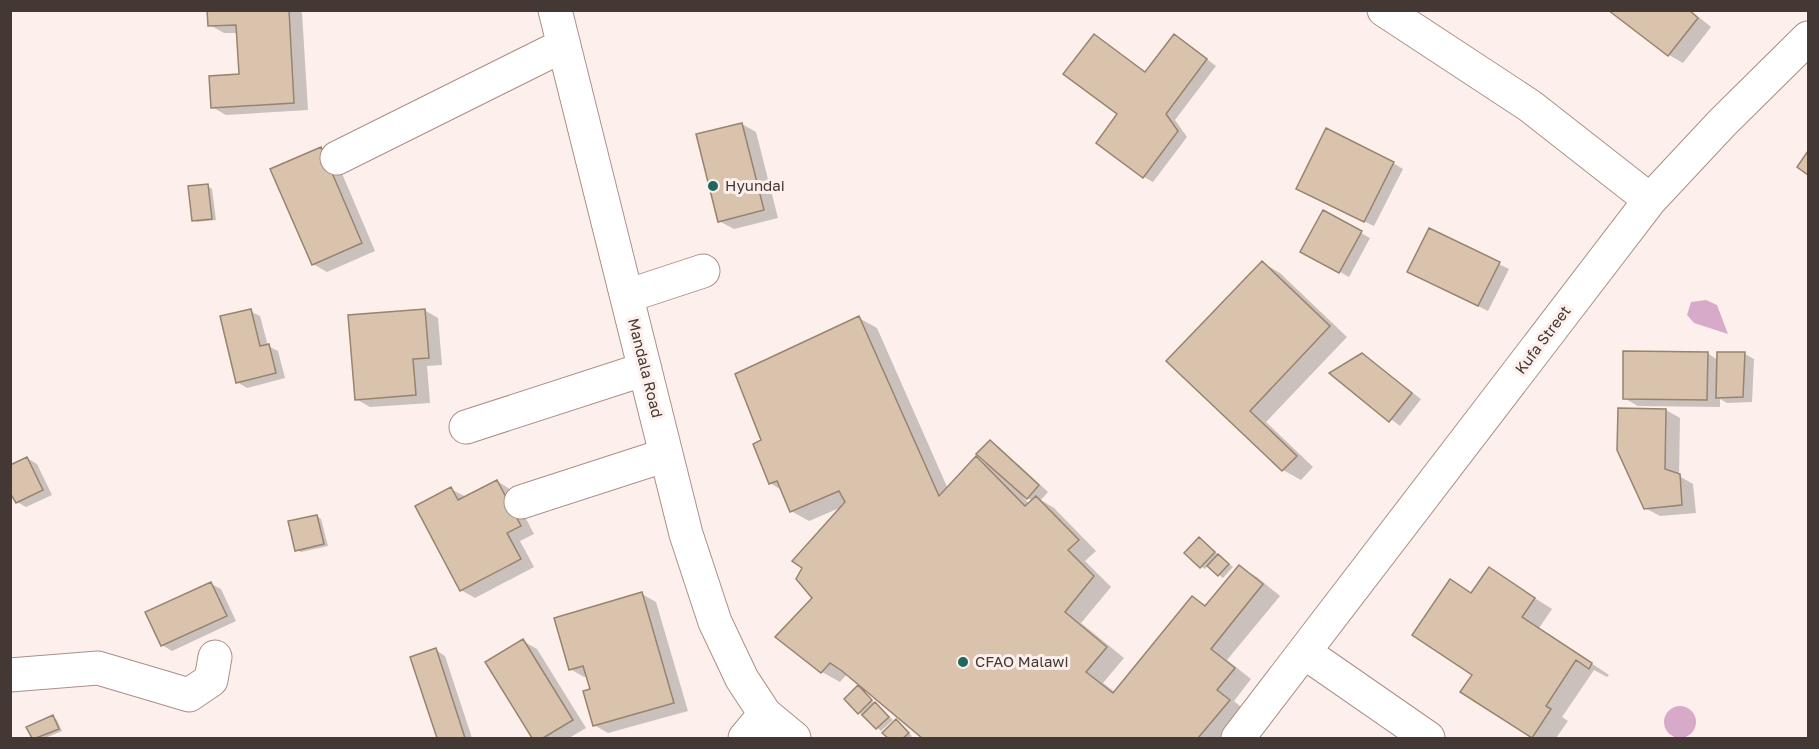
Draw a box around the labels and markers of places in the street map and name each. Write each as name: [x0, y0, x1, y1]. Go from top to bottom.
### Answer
place label: Hyundai: [725, 176, 785, 194]
marker: Hyundai: [706, 179, 720, 193]
place label: CFAO Malawi: [975, 652, 1069, 670]
marker: CFAO Malawi: [956, 655, 970, 669]

